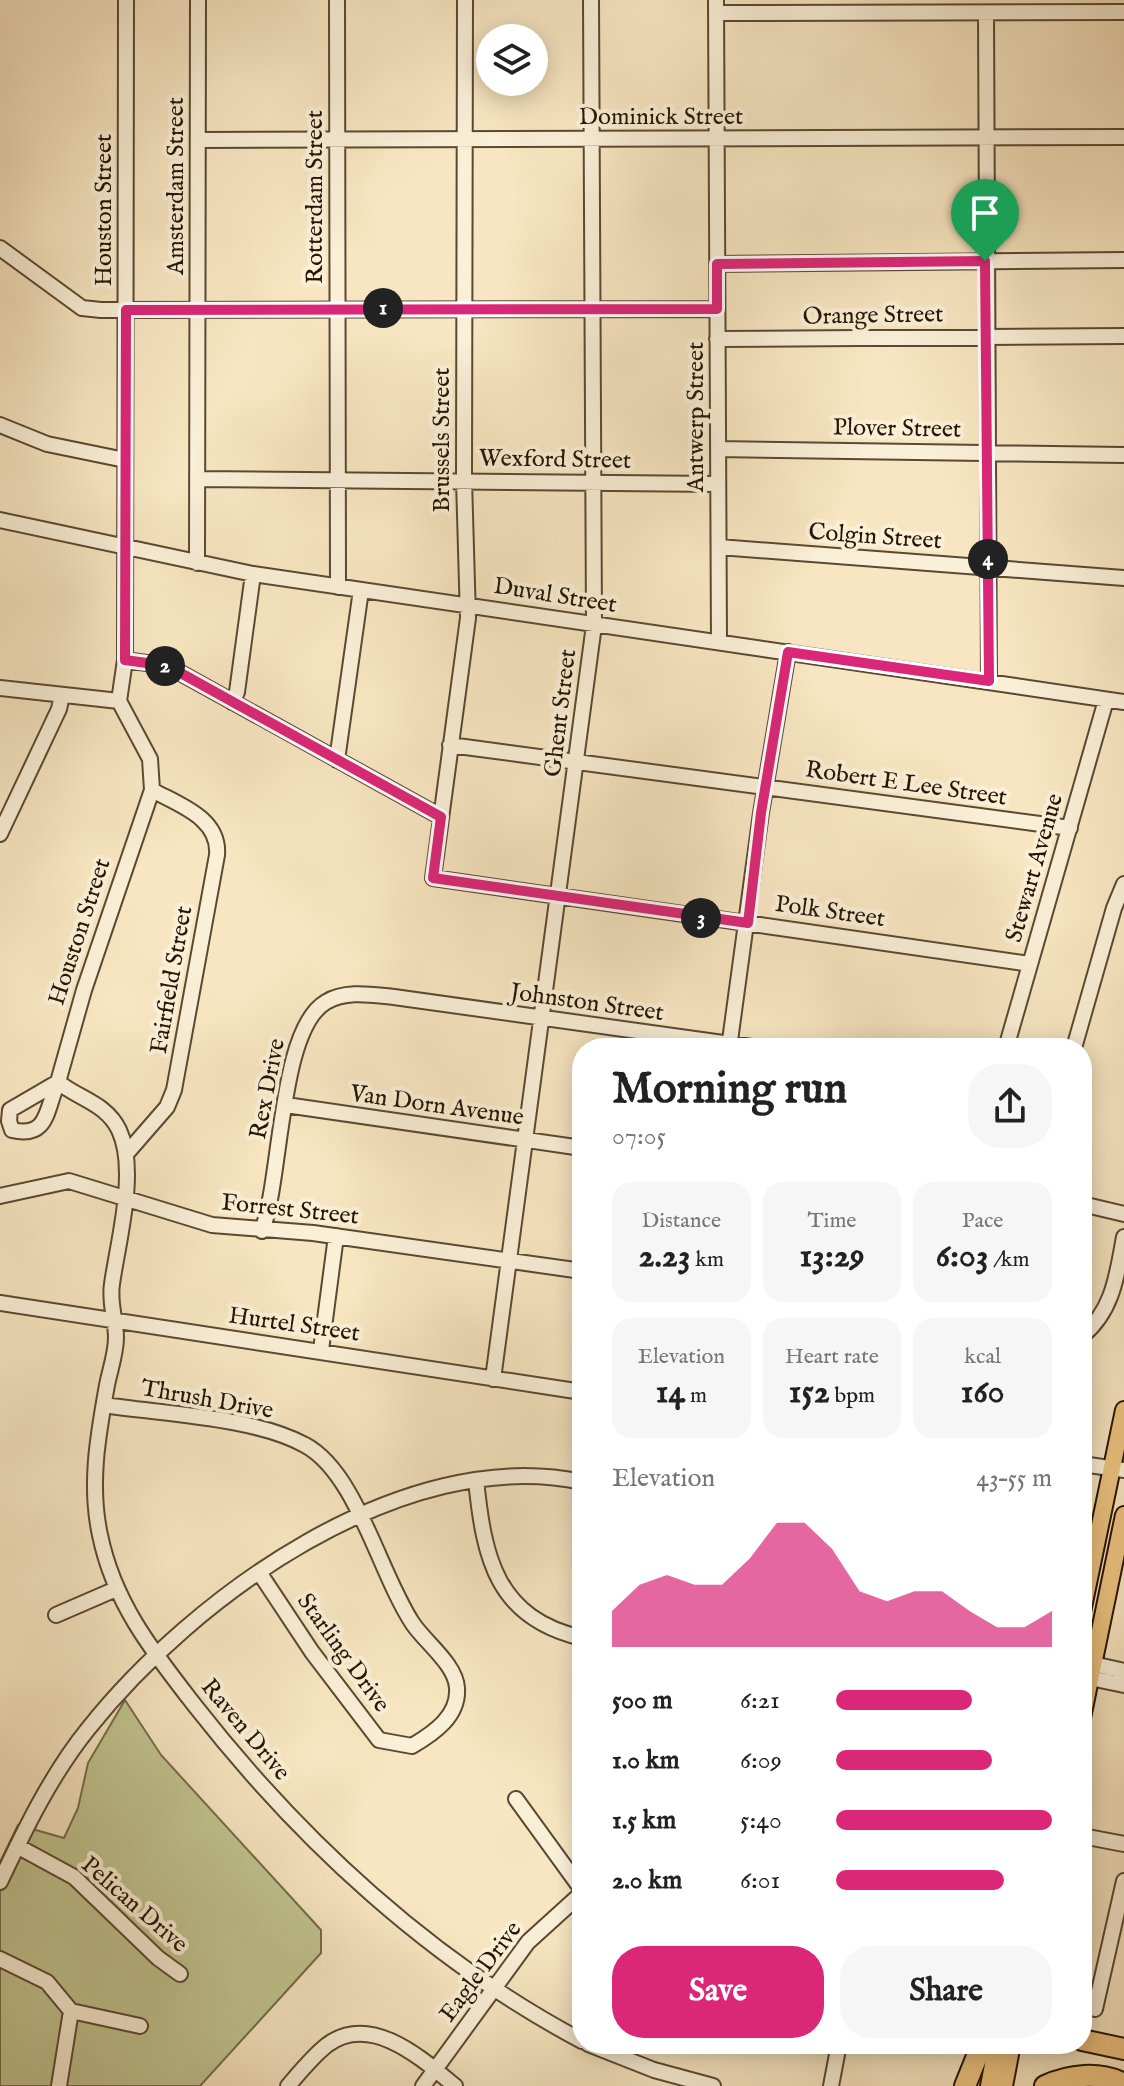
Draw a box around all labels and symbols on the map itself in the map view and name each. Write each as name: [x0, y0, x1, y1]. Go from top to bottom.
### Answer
street label: Amsterdam Street: [161, 97, 192, 276]
street label: Dominick Street: [579, 102, 743, 133]
street label: Rotterdam Street: [300, 110, 331, 284]
street label: Houston Street: [89, 134, 120, 286]
pin: [951, 179, 1019, 261]
pin: 1: [363, 288, 403, 328]
street label: Orange Street: [802, 299, 944, 333]
street label: Antwerp Street: [681, 342, 712, 493]
street label: Brussels Street: [427, 368, 458, 512]
street label: Plover Street: [833, 412, 961, 446]
street label: Wexford Street: [479, 443, 631, 477]
street label: Colgin Street: [807, 517, 943, 557]
pin: 4: [968, 539, 1008, 579]
street label: Duval Street: [491, 571, 619, 621]
pin: 2: [145, 646, 185, 686]
street label: Ghent Street: [538, 647, 584, 779]
street label: Robert E Lee Street: [803, 755, 1009, 813]
street label: Stewart Avenue: [999, 790, 1071, 946]
street label: Houston Street: [42, 855, 118, 1009]
street label: Polk Street: [773, 889, 887, 935]
pin: 3: [681, 898, 721, 938]
street label: Fairfield Street: [144, 904, 200, 1056]
street label: Johnston Street: [505, 976, 666, 1029]
street label: Rex Drive: [243, 1036, 293, 1142]
street label: Van Dorn Avenue: [347, 1078, 526, 1134]
street label: Forrest Street: [220, 1187, 360, 1233]
street label: Hurtel Street: [226, 1300, 362, 1350]
street label: Thrush Drive: [138, 1373, 276, 1427]
street label: Starling Drive: [289, 1587, 397, 1719]
street label: Raven Drive: [193, 1673, 297, 1787]
street label: Pelican Drive: [74, 1850, 194, 1960]
street label: Eagle Drive: [433, 1915, 529, 2029]

